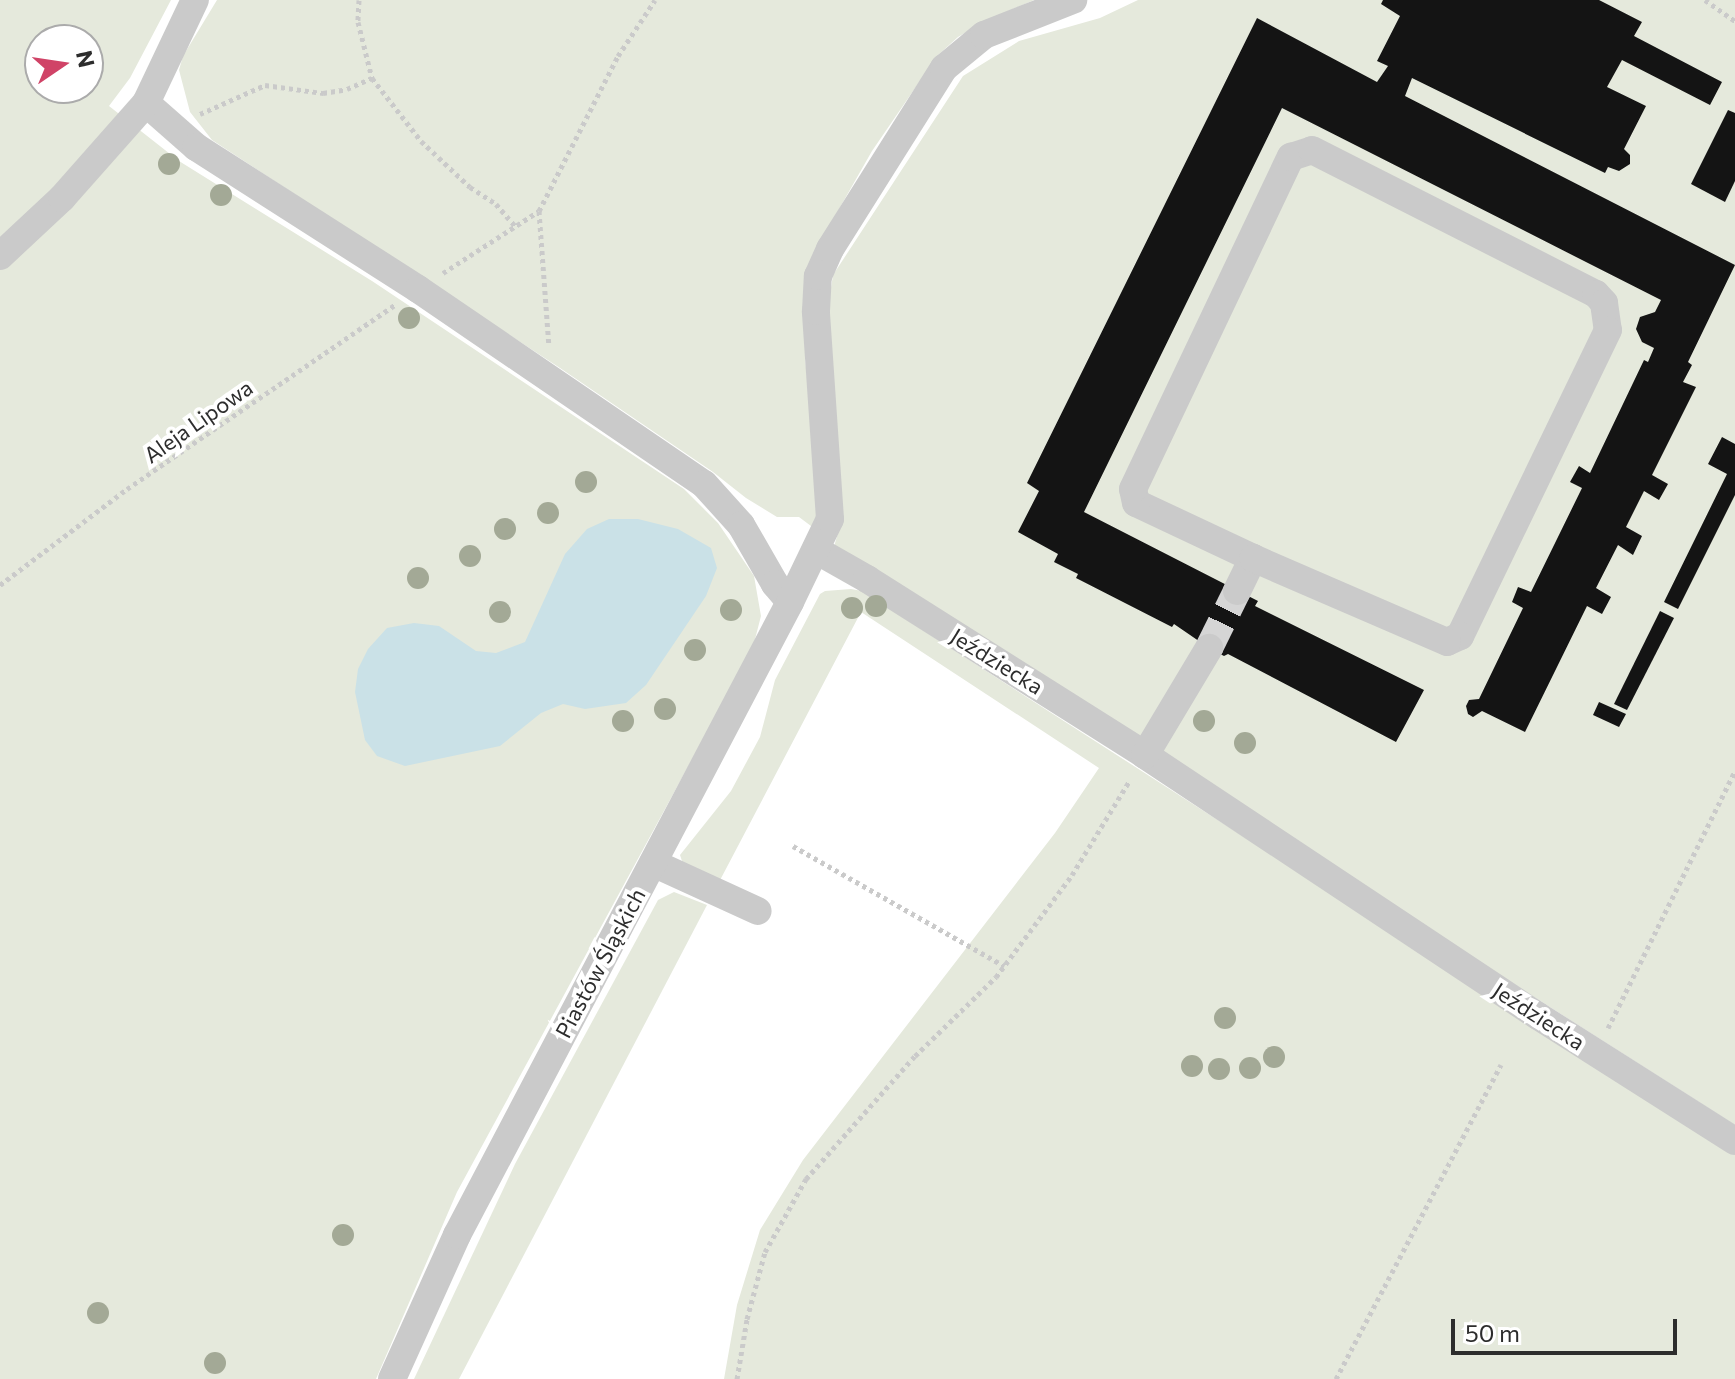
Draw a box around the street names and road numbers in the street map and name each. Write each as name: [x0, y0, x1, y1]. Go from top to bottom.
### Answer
street label: Aleja Lipowa: [139, 374, 257, 468]
street label: Jeździecka: [946, 622, 1048, 700]
street label: Piastów Śląskich: [550, 884, 650, 1042]
street label: Jeździecka: [1488, 977, 1590, 1055]

